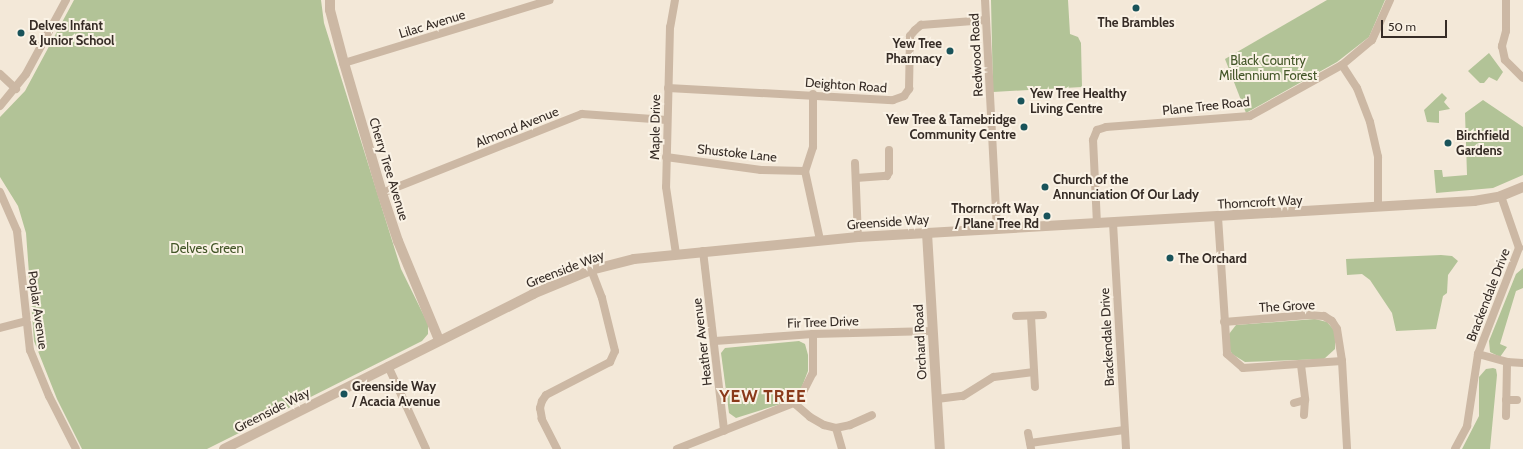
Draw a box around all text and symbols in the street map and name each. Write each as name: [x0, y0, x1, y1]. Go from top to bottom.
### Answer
marker: The Brambles: [1131, 3, 1141, 13]
street label: Lilac Avenue: [397, 7, 467, 41]
scale bar: [1383, 12, 1449, 38]
street label: Redwood Road: [966, 13, 986, 97]
place label: The Brambles: [1098, 14, 1174, 30]
place label: Delves Infant & Junior School: [29, 18, 115, 49]
text: 50 m: [1388, 19, 1416, 34]
marker: Delves Infant & Junior School: [16, 28, 26, 38]
place label: Yew Tree Pharmacy: [886, 36, 942, 67]
marker: Yew Tree Pharmacy: [945, 46, 955, 56]
park label: Black Country Millennium Forest: [1219, 53, 1317, 84]
street label: Deighton Road: [805, 74, 887, 96]
place label: Yew Tree Healthy Living Centre: [1030, 86, 1127, 117]
street label: Maple Drive: [647, 94, 663, 160]
street label: Plane Tree Road: [1162, 94, 1250, 118]
marker: Yew Tree Healthy Living Centre: [1015, 95, 1027, 107]
street label: Almond Avenue: [473, 103, 561, 151]
place label: Yew Tree & Tamebridge Community Centre: [886, 112, 1016, 143]
street label: Cherry Tree Avenue: [366, 116, 412, 222]
marker: Yew Tree & Tamebridge Community Centre: [1019, 122, 1029, 132]
place label: Birchfield Gardens: [1456, 128, 1510, 159]
marker: Birchfield Gardens: [1443, 138, 1453, 148]
street label: Shustoke Lane: [696, 141, 778, 165]
place label: Church of the Annunciation Of Our Lady: [1053, 172, 1199, 203]
marker: Church of the Annunciation Of Our Lady: [1040, 182, 1050, 192]
street label: Thorncroft Way: [1217, 192, 1303, 212]
place label: Thorncroft Way / Plane Tree Rd: [951, 201, 1039, 232]
street label: Greenside Way: [846, 211, 930, 233]
marker: Thorncroft Way / Plane Tree Rd: [1042, 211, 1052, 221]
park label: Delves Green: [170, 240, 244, 256]
street label: Brackendale Drive: [1463, 246, 1513, 344]
street label: Greenside Way: [524, 247, 606, 291]
place label: The Orchard: [1178, 250, 1247, 266]
marker: The Orchard: [1165, 253, 1175, 263]
street label: Poplar Avenue: [25, 270, 51, 350]
street label: Brackendale Drive: [1097, 287, 1117, 387]
street label: Heather Avenue: [689, 297, 715, 387]
street label: The Grove: [1259, 297, 1315, 315]
street label: Orchard Road: [910, 304, 930, 380]
street label: Fir Tree Drive: [787, 313, 859, 331]
place label: Greenside Way / Acacia Avenue: [352, 379, 440, 410]
street label: Greenside Way: [232, 384, 312, 436]
district label: YEW TREE: [719, 387, 807, 407]
marker: Greenside Way / Acacia Avenue: [339, 389, 349, 399]

